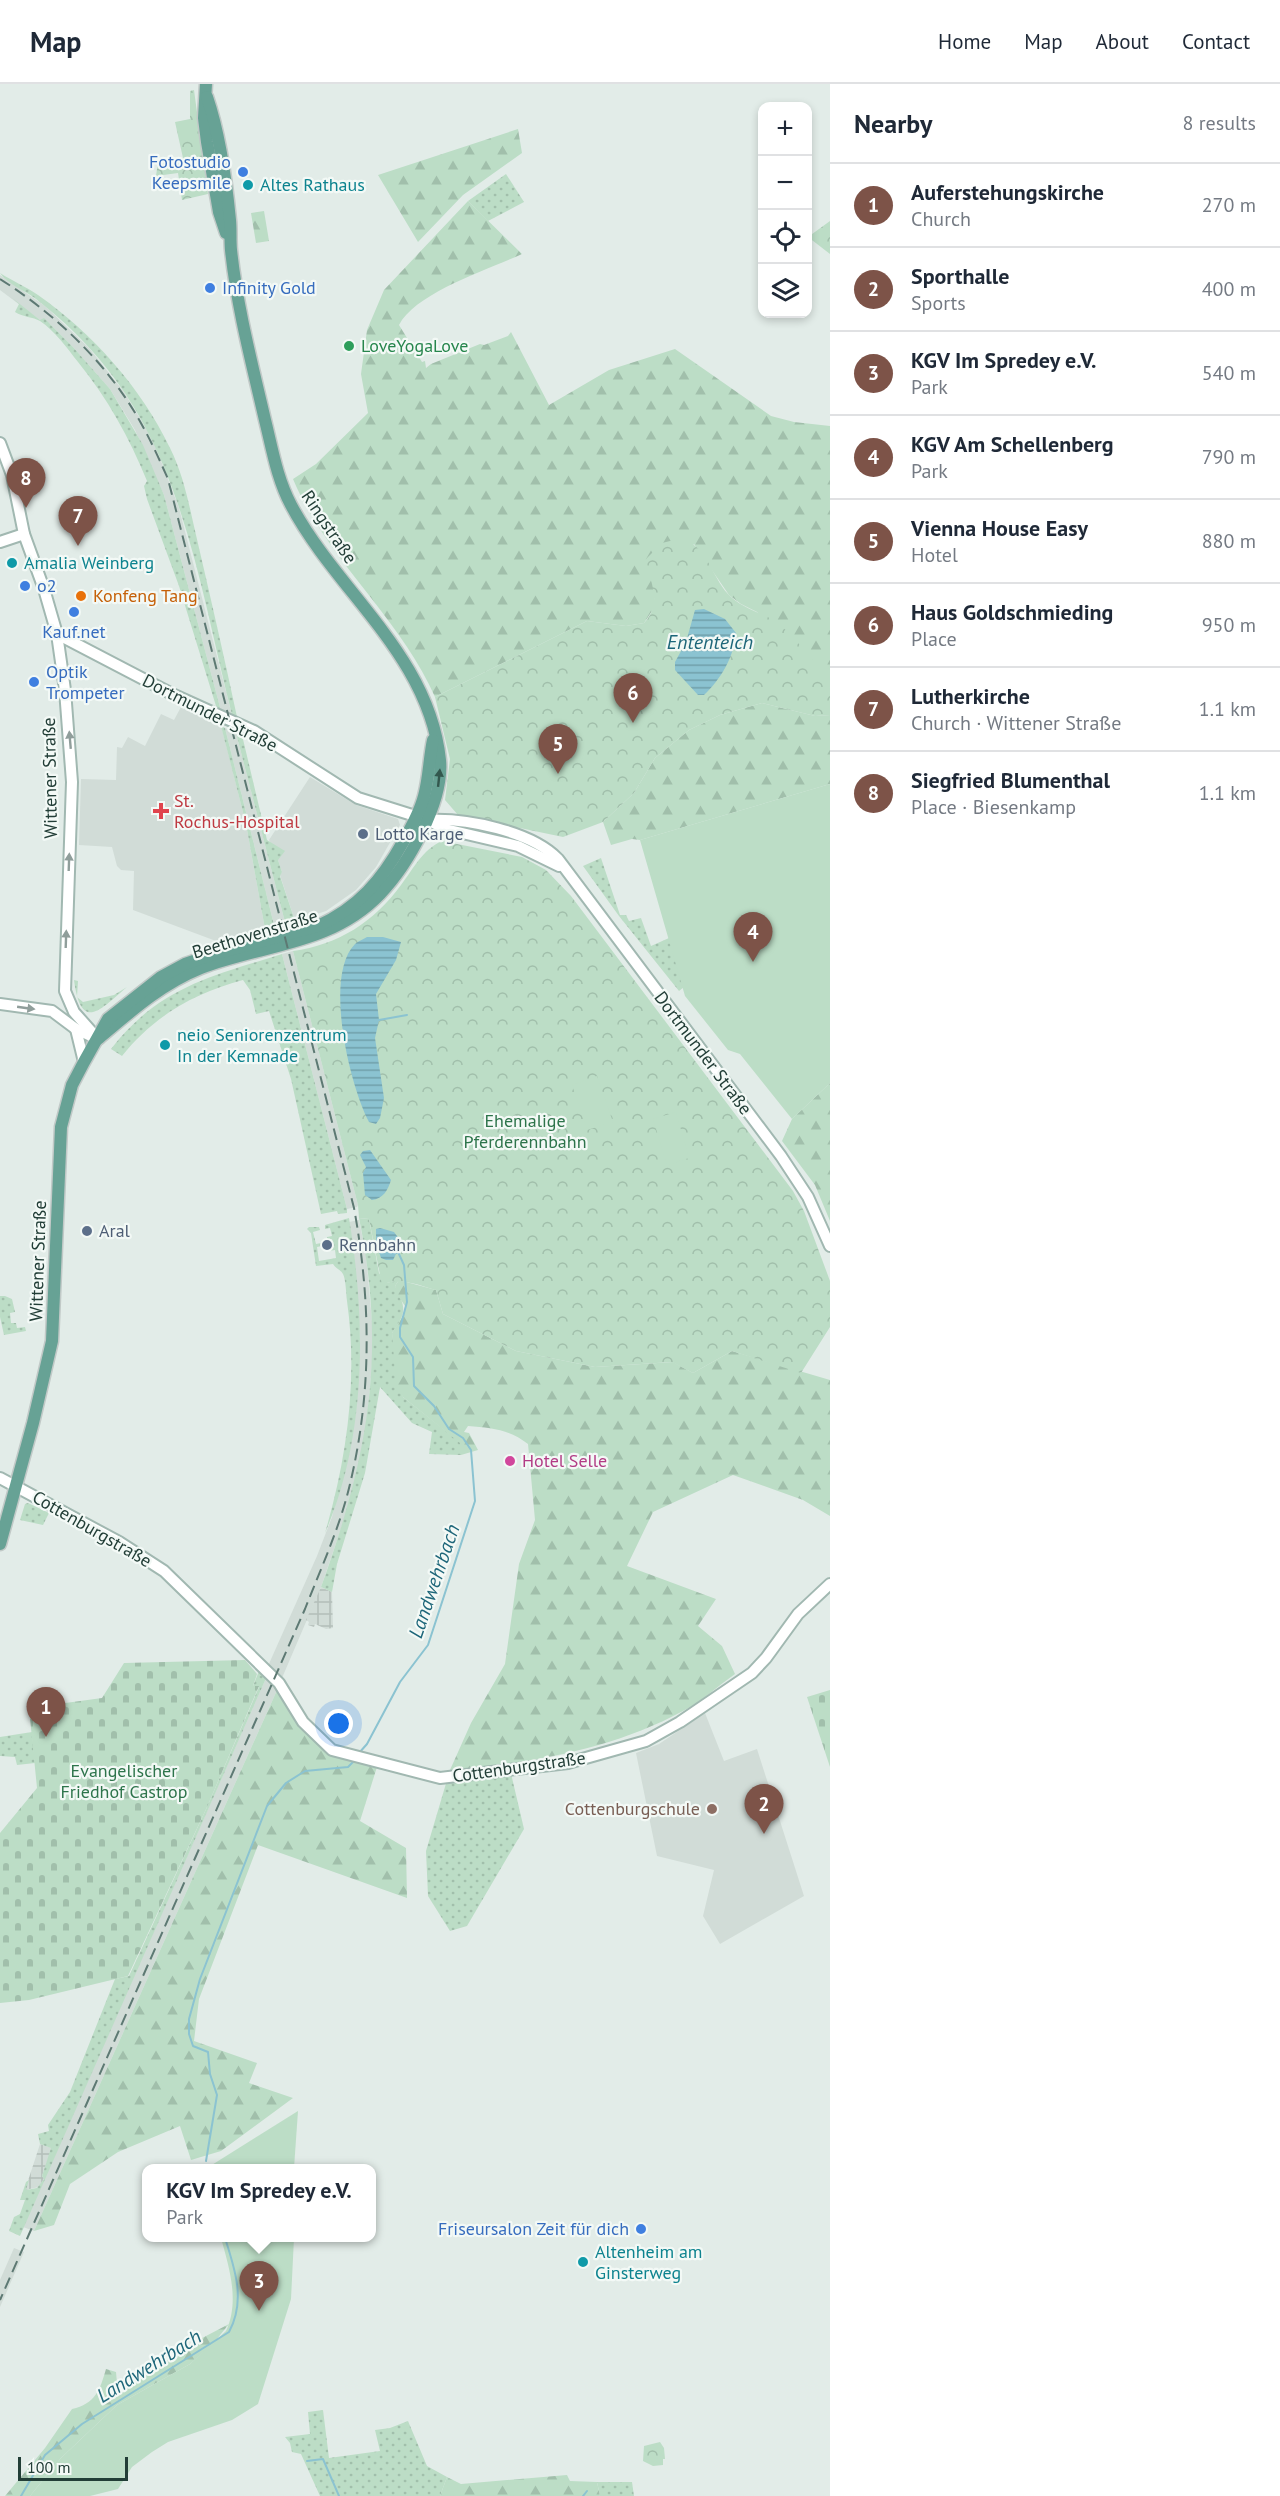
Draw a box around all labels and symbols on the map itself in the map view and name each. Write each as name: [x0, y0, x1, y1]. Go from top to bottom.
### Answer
place label: Fotostudio Keepsmile: [149, 150, 231, 194]
marker: Fotostudio Keepsmile: [236, 165, 250, 179]
place label: Altes Rathaus: [260, 173, 365, 196]
marker: Altes Rathaus: [241, 178, 255, 192]
place label: Infinity Gold: [222, 276, 316, 299]
marker: Infinity Gold: [203, 281, 217, 295]
place label: LoveYogaLove: [361, 334, 468, 357]
marker: LoveYogaLove: [342, 339, 356, 353]
pin: 8: [6, 458, 46, 508]
street label: Ringstraße: [297, 486, 362, 568]
pin: 7: [58, 496, 98, 546]
place label: Amalia Weinberg: [24, 551, 154, 574]
marker: Amalia Weinberg: [5, 556, 19, 570]
place label: o2: [37, 574, 56, 597]
marker: o2: [18, 579, 32, 593]
place label: Konfeng Tang: [93, 584, 198, 607]
marker: Konfeng Tang: [74, 589, 88, 603]
marker: Kauf.net: [67, 605, 81, 619]
place label: Kauf.net: [42, 620, 106, 643]
water label: Ententeich: [667, 629, 753, 655]
place label: Optik Trompeter: [46, 660, 125, 704]
street label: Dortmunder Straße: [139, 669, 282, 757]
pin: 6: [614, 674, 652, 723]
marker: Optik Trompeter: [27, 675, 41, 689]
street label: Wittener Straße: [37, 717, 62, 839]
pin: 5: [538, 724, 578, 774]
one-way arrow: [66, 731, 75, 750]
one-way arrow: [434, 769, 444, 788]
place label: St. Rochus-Hospital: [174, 789, 300, 833]
marker: St. Rochus-Hospital: [152, 802, 170, 820]
place label: Lotto Karge: [375, 822, 464, 845]
marker: Lotto Karge: [356, 827, 370, 841]
one-way arrow: [65, 853, 74, 872]
street label: Beethovenstraße: [189, 904, 320, 964]
pin: 4: [734, 912, 772, 962]
one-way arrow: [62, 930, 71, 949]
street label: Dortmunder Straße: [649, 986, 757, 1119]
one-way arrow: [17, 1003, 36, 1012]
place label: neio Seniorenzentrum In der Kemnade: [177, 1023, 347, 1067]
marker: neio Seniorenzentrum In der Kemnade: [158, 1038, 172, 1052]
park label: Ehemalige Pferderennbahn: [464, 1109, 587, 1153]
street label: Wittener Straße: [24, 1200, 51, 1322]
place label: Aral: [99, 1219, 131, 1242]
marker: Aral: [80, 1224, 94, 1238]
place label: Rennbahn: [339, 1233, 416, 1256]
marker: Rennbahn: [320, 1238, 334, 1252]
place label: Hotel Selle: [522, 1449, 607, 1472]
marker: Hotel Selle: [503, 1454, 517, 1468]
street label: Cottenburgstraße: [28, 1485, 156, 1572]
water label: Landwehrbach: [402, 1521, 466, 1641]
pin: 1: [26, 1688, 66, 1737]
your location: [324, 1709, 353, 1738]
street label: Cottenburgstraße: [451, 1746, 587, 1787]
park label: Evangelischer Friedhof Castrop: [61, 1759, 188, 1803]
pin: 2: [744, 1784, 783, 1834]
place label: Cottenburgschule: [565, 1797, 700, 1820]
marker: Cottenburgschule: [705, 1802, 719, 1816]
place label: Friseursalon Zeit für dich: [438, 2217, 629, 2240]
marker: Friseursalon Zeit für dich: [634, 2222, 648, 2236]
place label: Altenheim am Ginsterweg: [595, 2240, 702, 2284]
marker: Altenheim am Ginsterweg: [576, 2255, 590, 2269]
pin: 3: [240, 2262, 278, 2311]
water label: Landwehrbach: [92, 2324, 206, 2408]
scale bar: [18, 2454, 128, 2482]

